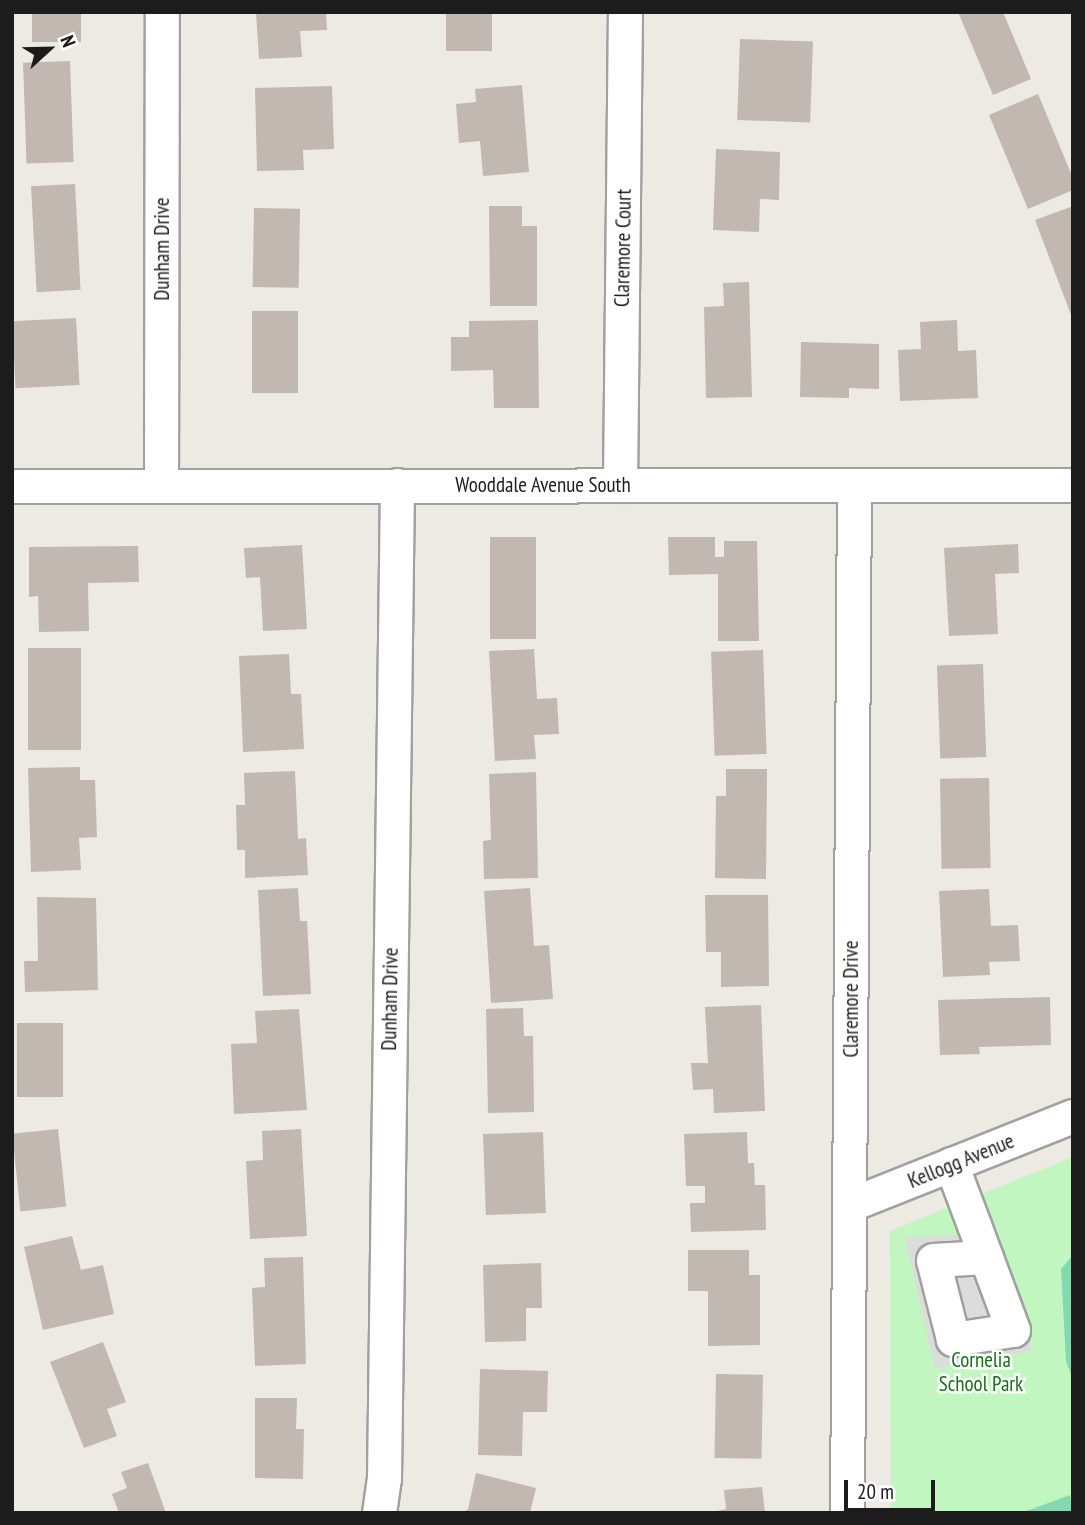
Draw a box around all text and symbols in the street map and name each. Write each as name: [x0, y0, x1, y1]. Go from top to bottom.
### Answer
north arrow: [14, 14, 84, 84]
text: N: [55, 32, 82, 50]
street label: Claremore Court: [609, 189, 637, 307]
street label: Dunham Drive: [149, 197, 175, 301]
street label: Wooddale Avenue South: [455, 472, 631, 498]
street label: Claremore Drive: [838, 940, 864, 1058]
street label: Dunham Drive: [377, 947, 403, 1051]
street label: Kellogg Avenue: [904, 1128, 1018, 1194]
park label: Cornelia School Park: [939, 1347, 1023, 1397]
scale bar: [847, 1466, 938, 1510]
text: 20 m: [857, 1478, 894, 1505]

